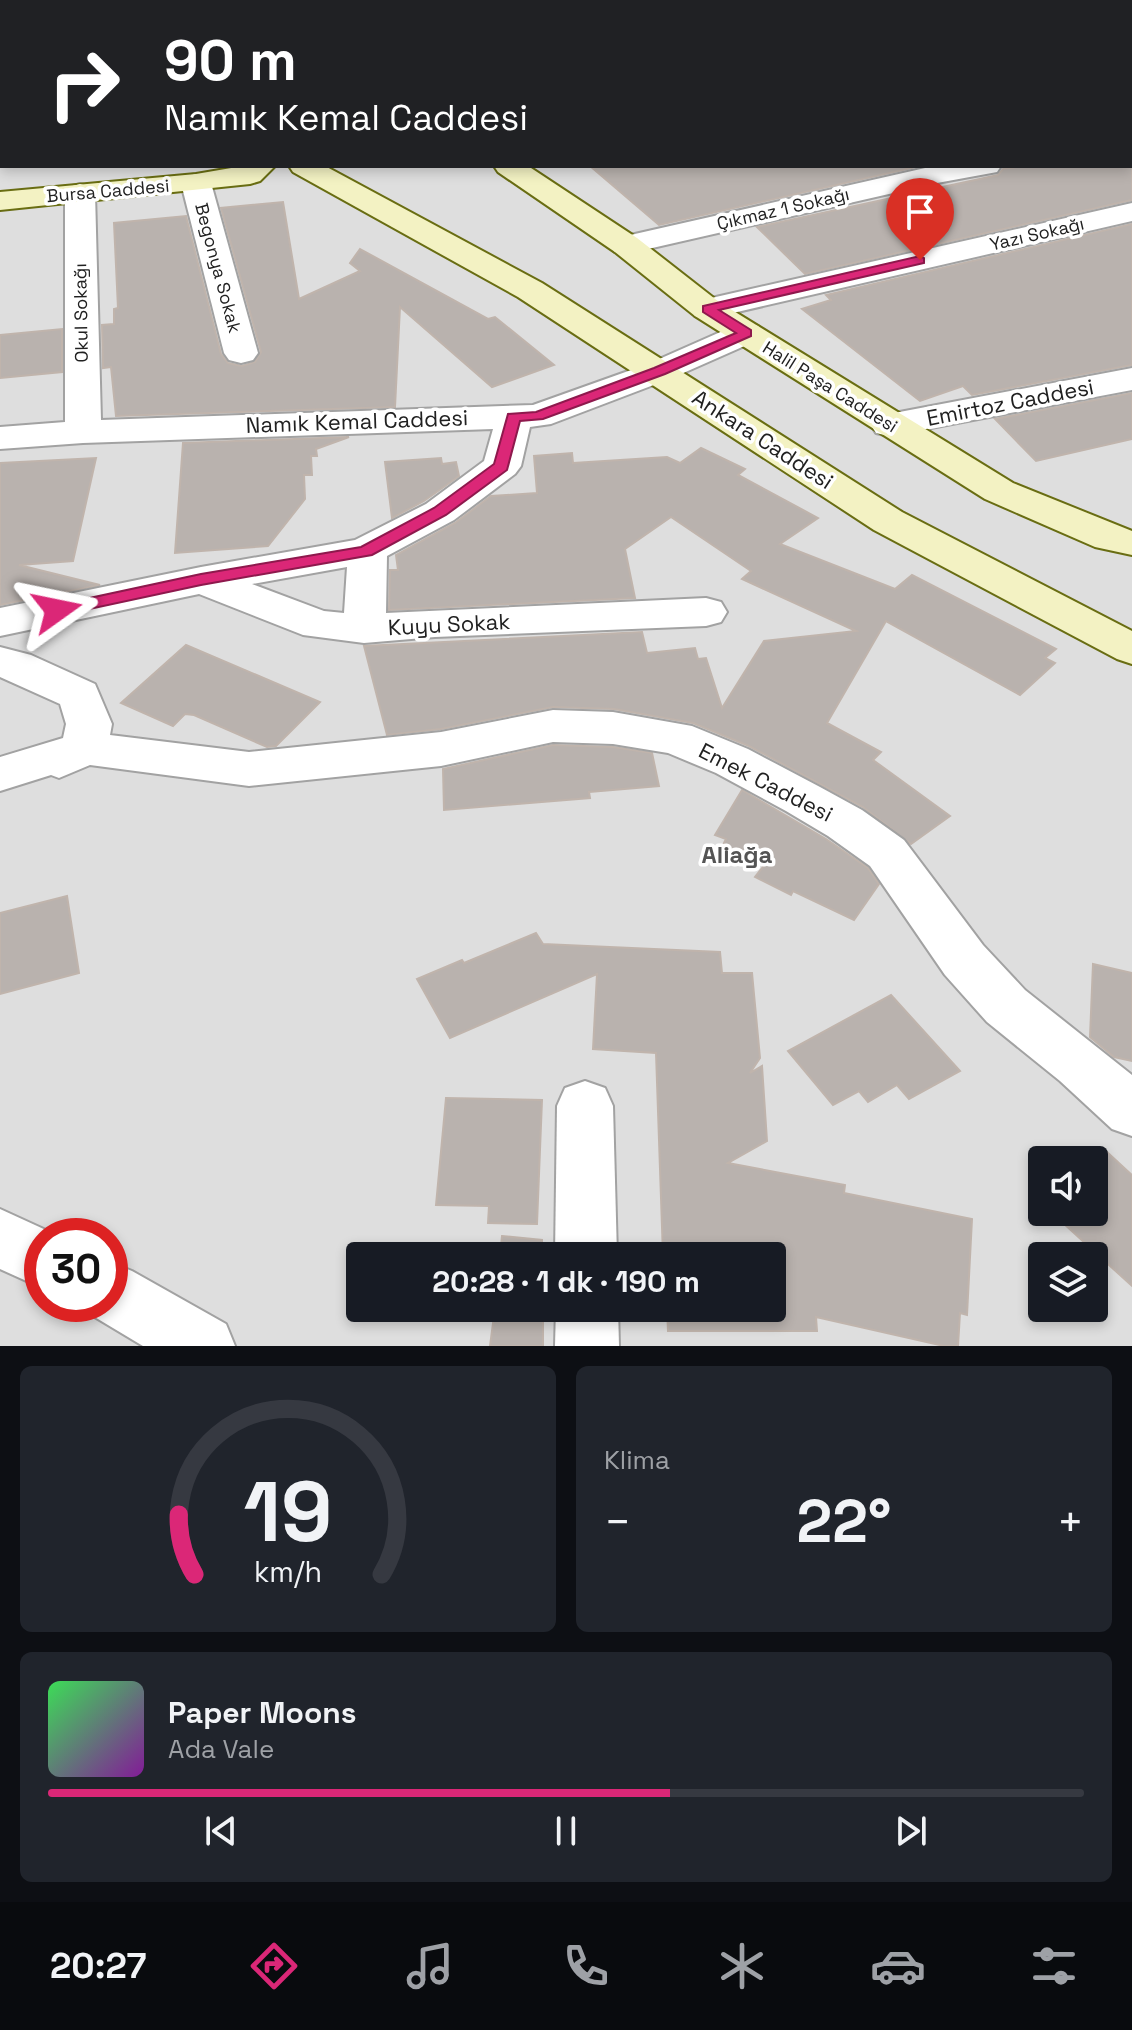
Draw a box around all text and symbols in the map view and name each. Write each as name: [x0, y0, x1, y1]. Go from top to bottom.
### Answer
text: 90 m: [164, 25, 297, 96]
icon: right: [32, 32, 136, 136]
text: Namık Kemal Caddesi: [164, 95, 528, 141]
street label: Bursa Caddesi: [46, 174, 170, 207]
pin: [886, 178, 954, 260]
street label: Çıkmaz 1 Sokağı: [714, 182, 851, 235]
icon: arrive: [898, 190, 942, 234]
street label: Begonya Sokak: [190, 200, 247, 336]
street label: Yazı Sokağı: [988, 212, 1086, 256]
street label: Okul Sokağı: [68, 263, 93, 363]
street label: Halil Paşa Caddesi: [759, 336, 902, 437]
street label: Emirtoz Caddesi: [924, 372, 1096, 432]
street label: Ankara Caddesi: [687, 383, 839, 495]
street label: Namık Kemal Caddesi: [245, 403, 469, 439]
position arrow: [15, 568, 99, 652]
street label: Kuyu Sokak: [387, 607, 511, 641]
street label: Emek Caddesi: [694, 736, 838, 828]
district label: Aliağa: [702, 839, 773, 870]
map controls: [1028, 1146, 1108, 1322]
button: sound: [1028, 1146, 1108, 1226]
speed limit sign: 30: [24, 1218, 128, 1322]
button: layers: [1028, 1242, 1108, 1322]
text: 20:28 · 1 dk · 190 m: [432, 1262, 700, 1301]
text: Klima: [604, 1443, 670, 1477]
text: 19: [243, 1459, 333, 1565]
text: 22°: [797, 1483, 891, 1560]
text: −: [604, 1494, 631, 1550]
text: +: [1057, 1494, 1084, 1550]
text: km/h: [254, 1554, 322, 1590]
text: Paper Moons: [168, 1693, 357, 1732]
text: Ada Vale: [168, 1732, 274, 1766]
icon: previous: [199, 1809, 243, 1853]
icon: pause: [544, 1809, 588, 1853]
icon: next: [889, 1809, 933, 1853]
icon: directions: [246, 1938, 302, 1994]
icon: music: [402, 1938, 458, 1994]
icon: phone: [558, 1938, 614, 1994]
icon: climate: [714, 1938, 770, 1994]
icon: car: [870, 1938, 926, 1994]
icon: filters: [1026, 1938, 1082, 1994]
text: 20:27: [50, 1943, 146, 1989]

